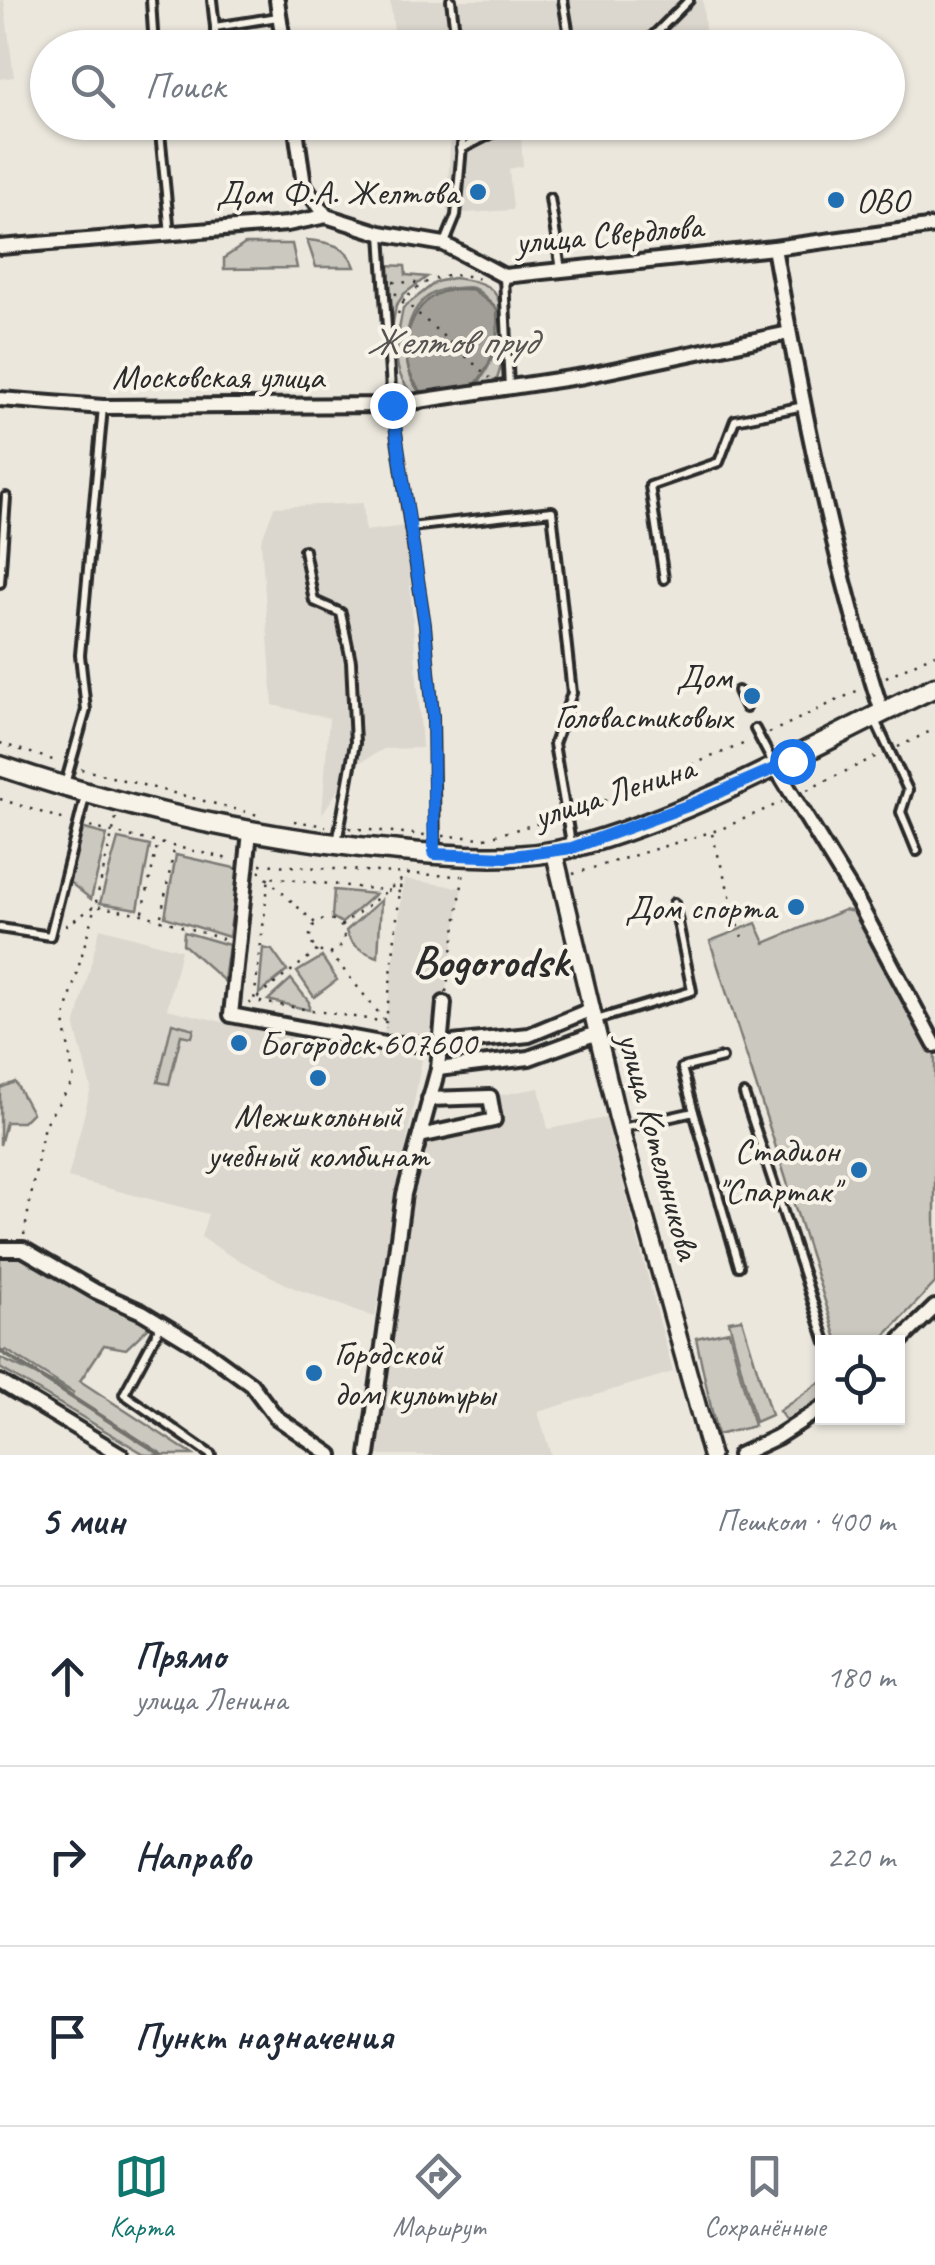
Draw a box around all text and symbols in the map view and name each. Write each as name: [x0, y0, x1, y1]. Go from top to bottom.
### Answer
search box: [30, 30, 905, 140]
icon: search: [65, 58, 120, 113]
text: Поиск: [145, 62, 225, 109]
place label: Дом Ф.А. Желтова: [216, 170, 461, 215]
place label: ОВО: [856, 178, 912, 223]
marker: Дом Ф.А. Желтова: [467, 181, 489, 203]
marker: ОВО: [825, 189, 847, 211]
street label: улица Свердлова: [512, 203, 707, 265]
water label: Желтов пруд: [367, 318, 544, 365]
street label: Московская улица: [112, 354, 327, 399]
route end: [370, 383, 416, 429]
place label: Дом Головастиковых: [555, 654, 735, 739]
marker: Дом Головастиковых: [741, 685, 763, 707]
route start: [770, 739, 816, 785]
street label: улица Ленина: [526, 744, 703, 840]
place label: Дом спорта: [625, 885, 779, 930]
marker: Дом спорта: [785, 896, 807, 918]
district label: Bogorodsk: [412, 933, 572, 990]
place label: Богородск 607600: [259, 1021, 479, 1066]
street label: улица Котельникова: [607, 1026, 711, 1266]
marker: Богородск 607600: [228, 1032, 250, 1054]
marker: Межшкольный учебный комбинат: [307, 1067, 329, 1089]
place label: Межшкольный учебный комбинат: [205, 1093, 432, 1178]
place label: Стадион "Спартак": [717, 1128, 846, 1213]
marker: Стадион "Спартак": [848, 1159, 870, 1181]
place label: Городской дом культуры: [334, 1331, 497, 1416]
map controls: [815, 1335, 905, 1425]
button: locate: [815, 1335, 905, 1425]
marker: Городской дом культуры: [303, 1362, 325, 1384]
text: 5 мин: [40, 1494, 125, 1547]
text: Пешком · 400 m: [716, 1500, 895, 1541]
text: Прямо: [135, 1632, 225, 1679]
icon: ahead: [40, 1649, 95, 1704]
text: 180 m: [826, 1656, 895, 1697]
text: улица Ленина: [135, 1679, 287, 1720]
icon: right: [40, 1829, 95, 1884]
text: Направо: [135, 1833, 251, 1880]
text: 220 m: [826, 1836, 895, 1877]
icon: arrive: [40, 2009, 95, 2064]
text: Пункт назначения: [135, 2013, 392, 2060]
tab: Карта: [110, 2149, 174, 2244]
tab: Маршрут: [393, 2149, 485, 2244]
tab: Сохранённые: [704, 2149, 826, 2244]

